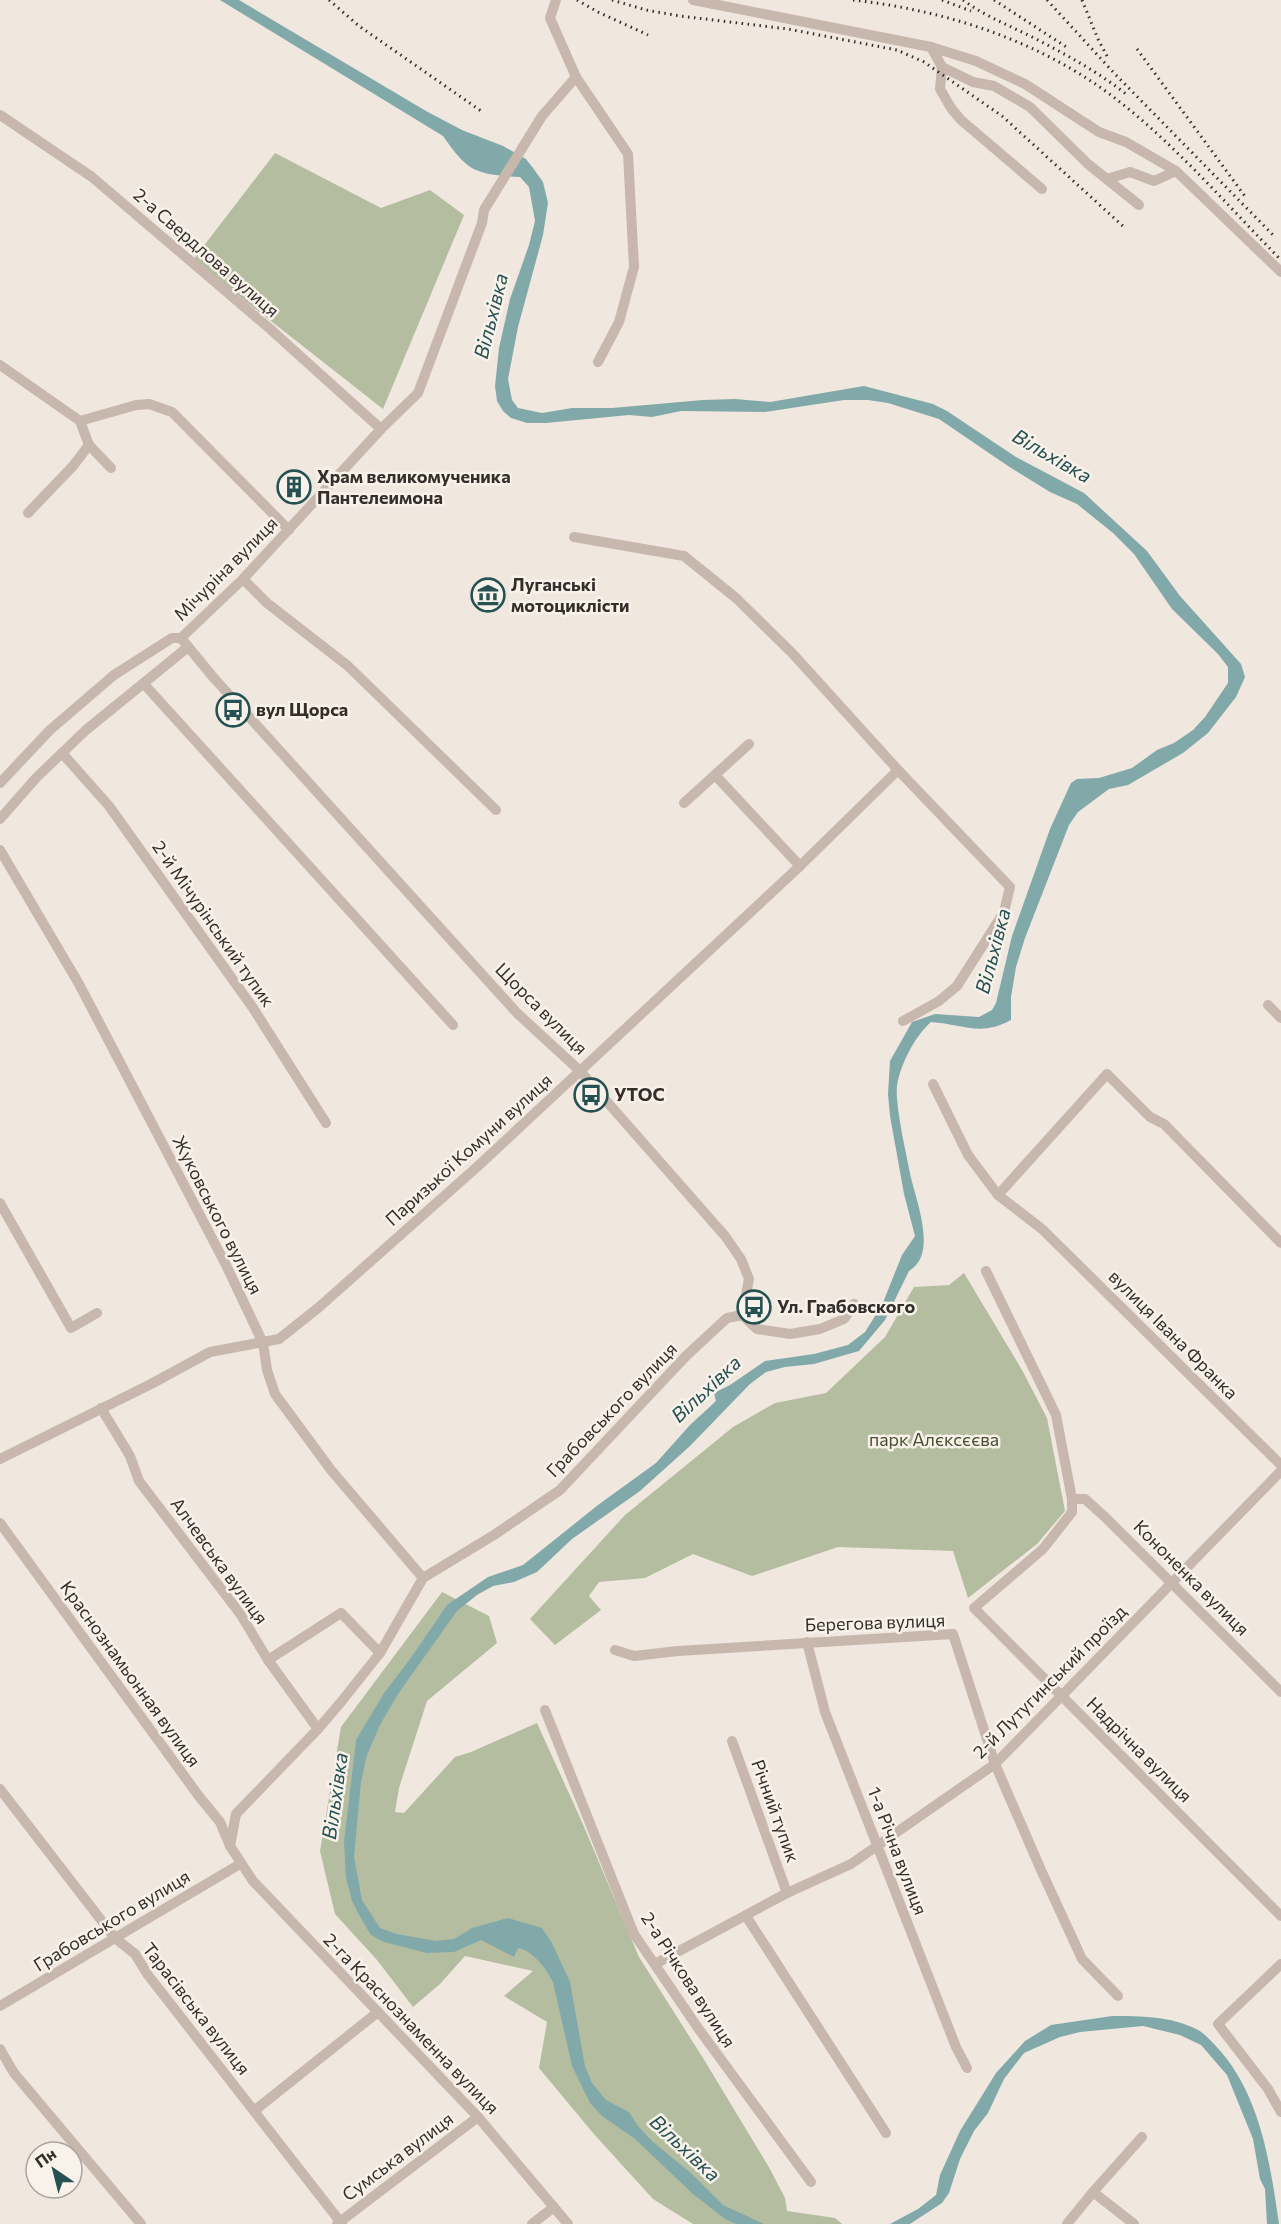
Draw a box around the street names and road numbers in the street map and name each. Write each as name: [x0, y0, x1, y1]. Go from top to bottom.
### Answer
street label: 2-а Свердлова вулиця: [129, 183, 284, 321]
street label: Мічуріна вулиця: [169, 512, 282, 625]
street label: 2-й Мічурінський тупик: [148, 836, 280, 1011]
street label: Щорса вулиця: [491, 958, 592, 1059]
street label: Паризької Комуни вулиця: [380, 1069, 556, 1230]
street label: Жуковського вулиця: [168, 1131, 268, 1298]
street label: вулиця Івана Франка: [1105, 1265, 1243, 1403]
street label: Грабовського вулиця: [541, 1337, 681, 1481]
street label: Алчевська вулиця: [167, 1493, 273, 1628]
street label: Кононенка вулиця: [1129, 1515, 1254, 1640]
street label: Краснознамьонная вулиця: [56, 1576, 206, 1771]
street label: 2-й Лутугинський проїзд: [968, 1600, 1131, 1763]
street label: Берегова вулиця: [804, 1609, 946, 1635]
street label: Надрічна вулиця: [1082, 1692, 1197, 1807]
street label: Річний тупик: [747, 1756, 805, 1865]
street label: 1-а Річна вулиця: [863, 1783, 932, 1918]
street label: Грабовського вулиця: [29, 1865, 194, 1976]
street label: 2-а Річкова вулиця: [637, 1908, 741, 2051]
street label: 2-га Краснознаменна вулиця: [319, 1928, 504, 2118]
street label: Тарасівська вулиця: [138, 1938, 255, 2079]
street label: Сумська вулиця: [338, 2107, 457, 2205]

